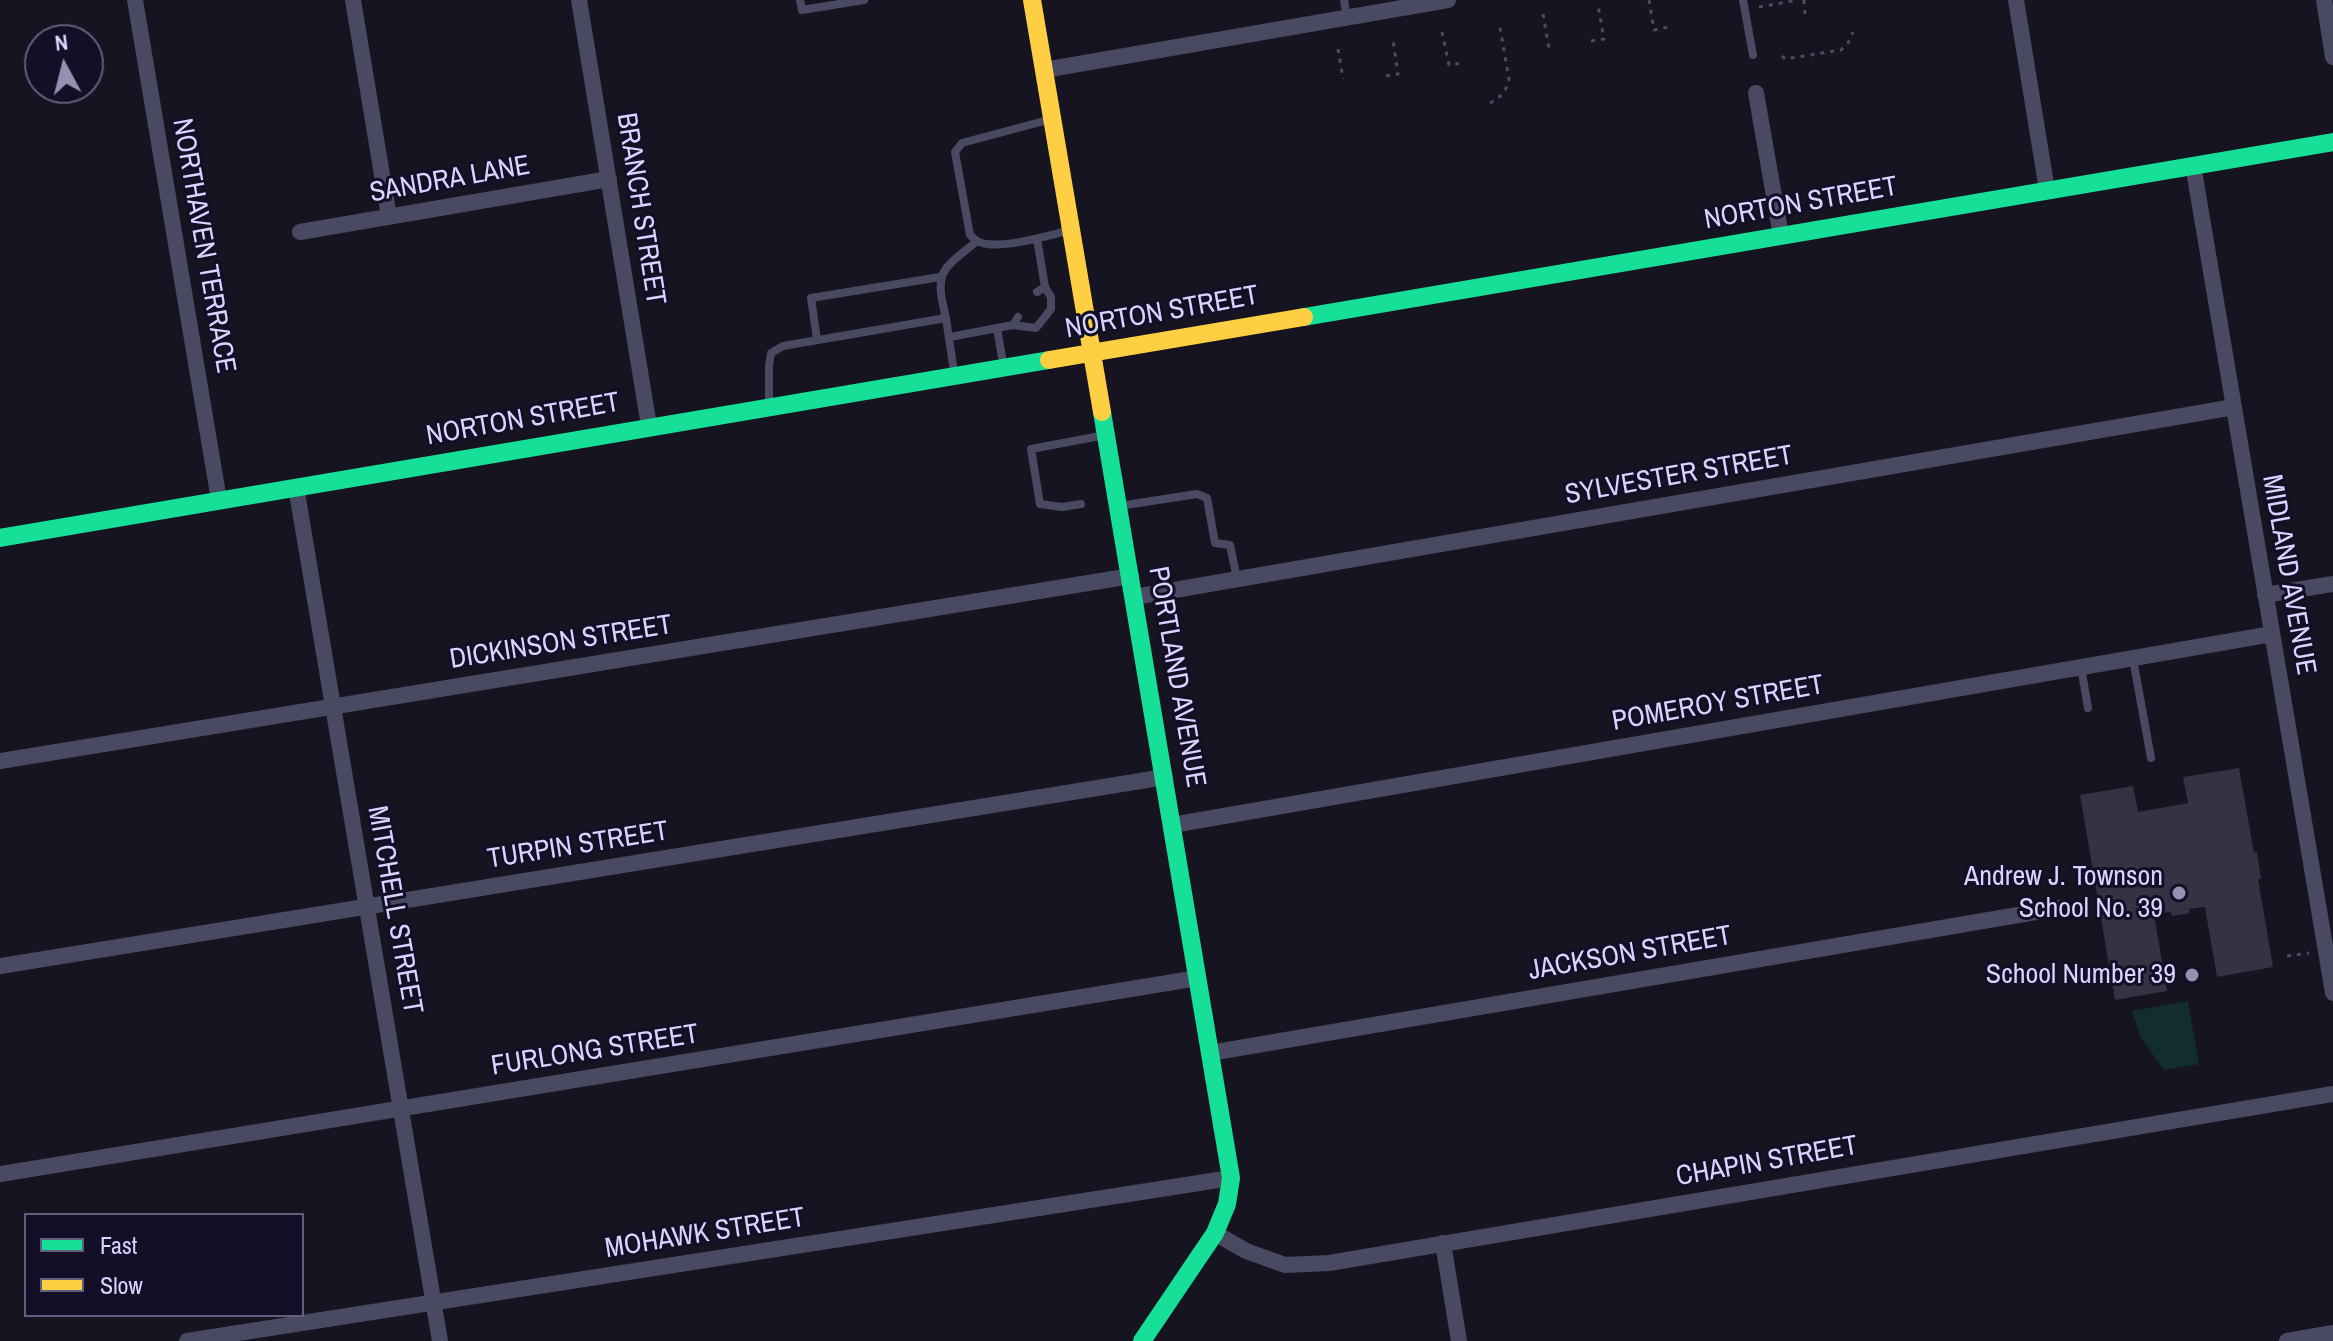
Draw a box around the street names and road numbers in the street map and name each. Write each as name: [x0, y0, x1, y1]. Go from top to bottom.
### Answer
street label: BRANCH STREET: [608, 111, 672, 307]
street label: NORTHAVEN TERRACE: [164, 116, 242, 376]
street label: SANDRA LANE: [367, 149, 533, 211]
street label: NORTON STREET: [1702, 170, 1900, 238]
street label: NORTON STREET: [1063, 279, 1261, 347]
street label: NORTON STREET: [424, 386, 622, 454]
street label: SYLVESTER STREET: [1563, 439, 1795, 513]
street label: MIDLAND AVENUE: [2254, 472, 2322, 678]
street label: PORTLAND AVENUE: [1140, 564, 1212, 790]
street label: DICKINSON STREET: [447, 609, 675, 677]
street label: POMEROY STREET: [1610, 669, 1826, 739]
street label: MITCHELL STREET: [359, 803, 429, 1017]
street label: TURPIN STREET: [485, 815, 671, 877]
street label: JACKSON STREET: [1526, 920, 1734, 988]
street label: FURLONG STREET: [489, 1018, 701, 1084]
street label: CHAPIN STREET: [1674, 1130, 1860, 1194]
street label: MOHAWK STREET: [603, 1202, 807, 1266]

